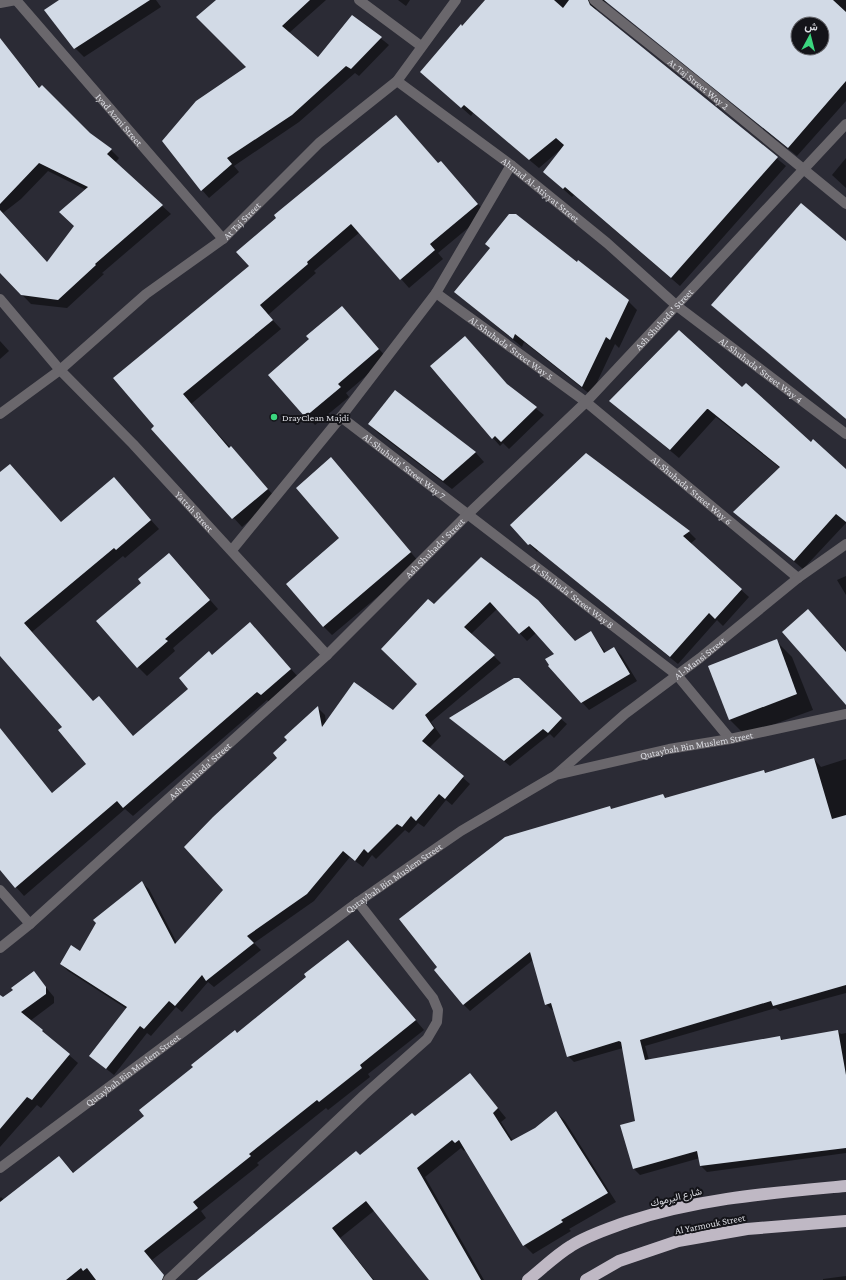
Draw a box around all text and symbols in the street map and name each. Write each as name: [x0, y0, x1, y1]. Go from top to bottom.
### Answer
north arrow: [790, 16, 830, 56]
text: ش: [804, 19, 819, 34]
street label: At Taj Street Way 2: [666, 56, 731, 112]
street label: Iyad Azmi Street: [94, 91, 145, 148]
street label: Ahmad Al-Atiyyat Street: [500, 155, 582, 224]
street label: At Taj Street: [221, 199, 263, 241]
street label: Ash Shuhada' Street: [632, 285, 695, 352]
street label: Al-Shuhada' Street Way 5: [467, 313, 556, 382]
street label: Al-Shuhada' Street Way 4: [717, 335, 805, 405]
marker: DrayClean Majdi: [269, 412, 279, 422]
place label: DrayClean Majdi: [282, 412, 350, 424]
street label: Al-Shuhada' Street Way 7: [361, 431, 448, 501]
street label: Al-Shuhada' Street Way 6: [649, 453, 734, 527]
street label: Yattah Street: [173, 488, 217, 534]
street label: Ash Shuhada' Street: [402, 515, 467, 580]
street label: Al-Shuhada' Street Way 8: [529, 559, 616, 630]
street label: Al-Mansi Street: [672, 634, 728, 681]
street label: Qutaybah Bin Muslem Street: [639, 729, 755, 761]
street label: Ash Shuhada' Street: [166, 739, 233, 801]
street label: Qutaybah Bin Muslem Street: [343, 840, 444, 915]
street label: Qutaybah Bin Muslem Street: [83, 1031, 182, 1108]
street label: شارع اليرموك: [649, 1185, 703, 1210]
street label: Al Yarmouk Street: [674, 1212, 747, 1236]

